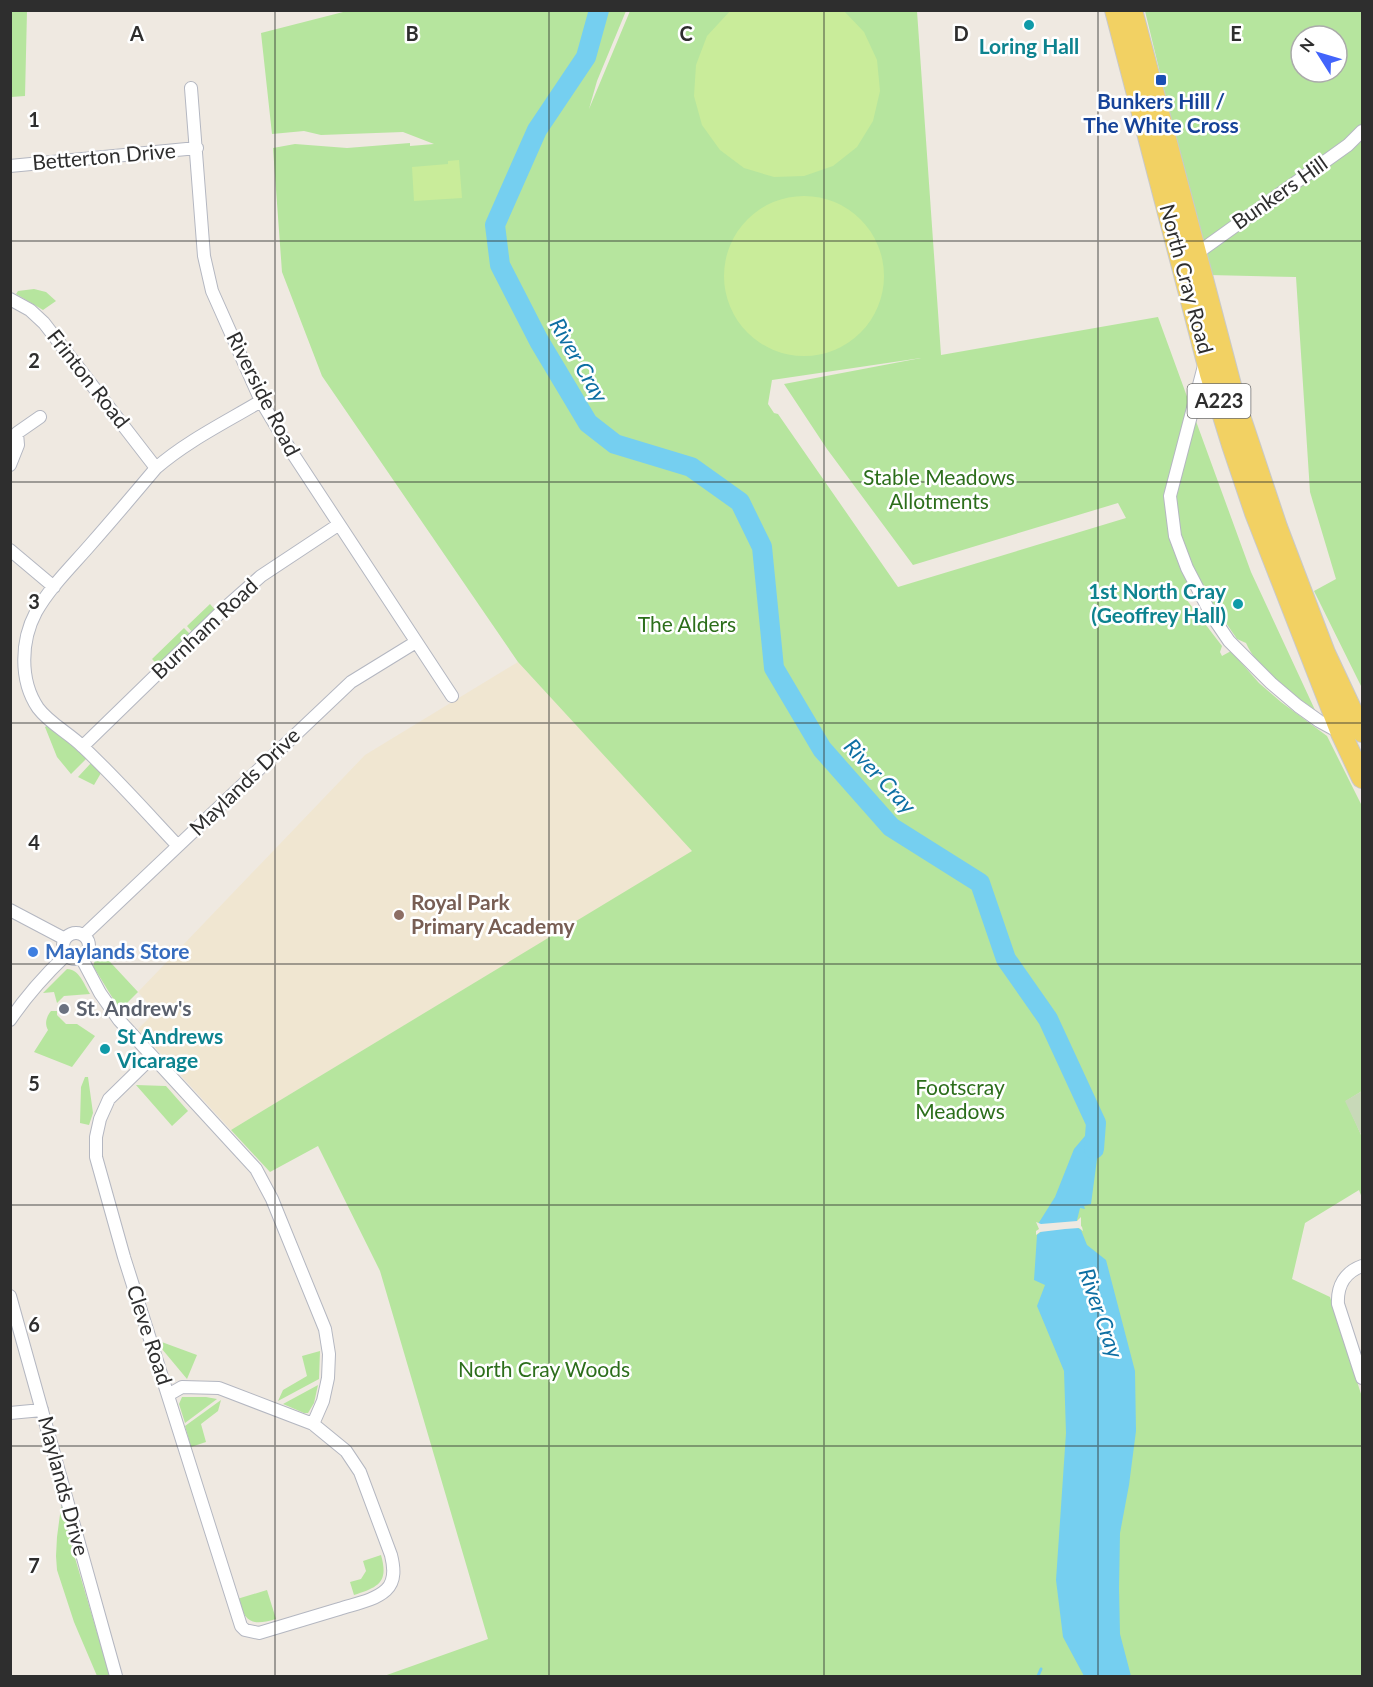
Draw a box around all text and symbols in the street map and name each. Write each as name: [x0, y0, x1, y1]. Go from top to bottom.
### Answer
marker: Loring Hall: [1022, 18, 1036, 32]
text: A: [129, 21, 144, 45]
text: B: [405, 21, 419, 45]
text: C: [679, 21, 693, 45]
text: D: [953, 21, 969, 45]
text: E: [1230, 21, 1242, 45]
north arrow: [1289, 24, 1349, 84]
place label: Loring Hall: [979, 33, 1079, 58]
text: N: [1295, 34, 1318, 55]
marker: Bunkers Hill / The White Cross: [1154, 73, 1168, 87]
place label: Bunkers Hill / The White Cross: [1083, 88, 1239, 137]
text: 1: [28, 107, 40, 131]
street label: Betterton Drive: [31, 137, 177, 174]
street label: Bunkers Hill: [1227, 150, 1332, 234]
street label: North Cray Road: [1155, 201, 1219, 356]
water label: River Cray: [544, 313, 615, 407]
street label: Frinton Road: [43, 324, 135, 432]
street label: Riverside Road: [222, 327, 306, 460]
text: 2: [28, 348, 40, 372]
road number: A223: [1188, 384, 1250, 418]
park label: Stable Meadows Allotments: [863, 464, 1015, 513]
street label: Burnham Road: [146, 572, 262, 683]
place label: 1st North Cray (Geoffrey Hall): [1088, 578, 1227, 627]
text: 3: [28, 589, 40, 613]
marker: 1st North Cray (Geoffrey Hall): [1231, 597, 1245, 611]
park label: The Alders: [638, 611, 736, 636]
street label: Maylands Drive: [184, 722, 304, 840]
water label: River Cray: [839, 732, 922, 819]
text: 4: [28, 830, 40, 854]
place label: Royal Park Primary Academy: [411, 889, 576, 938]
marker: Royal Park Primary Academy: [392, 908, 406, 922]
place label: Maylands Store: [45, 938, 190, 963]
marker: Maylands Store: [26, 945, 40, 959]
place label: St. Andrew's: [76, 995, 191, 1020]
marker: St. Andrew's: [57, 1002, 71, 1016]
place label: St Andrews Vicarage: [116, 1023, 223, 1072]
marker: St Andrews Vicarage: [98, 1042, 112, 1056]
text: 5: [28, 1071, 40, 1095]
park label: Footscray Meadows: [915, 1074, 1005, 1123]
water label: River Cray: [1074, 1264, 1130, 1362]
street label: Cleve Road: [123, 1281, 178, 1388]
text: 6: [28, 1312, 40, 1336]
park label: North Cray Woods: [458, 1356, 630, 1381]
street label: Maylands Drive: [34, 1413, 95, 1558]
text: 7: [28, 1553, 40, 1577]

